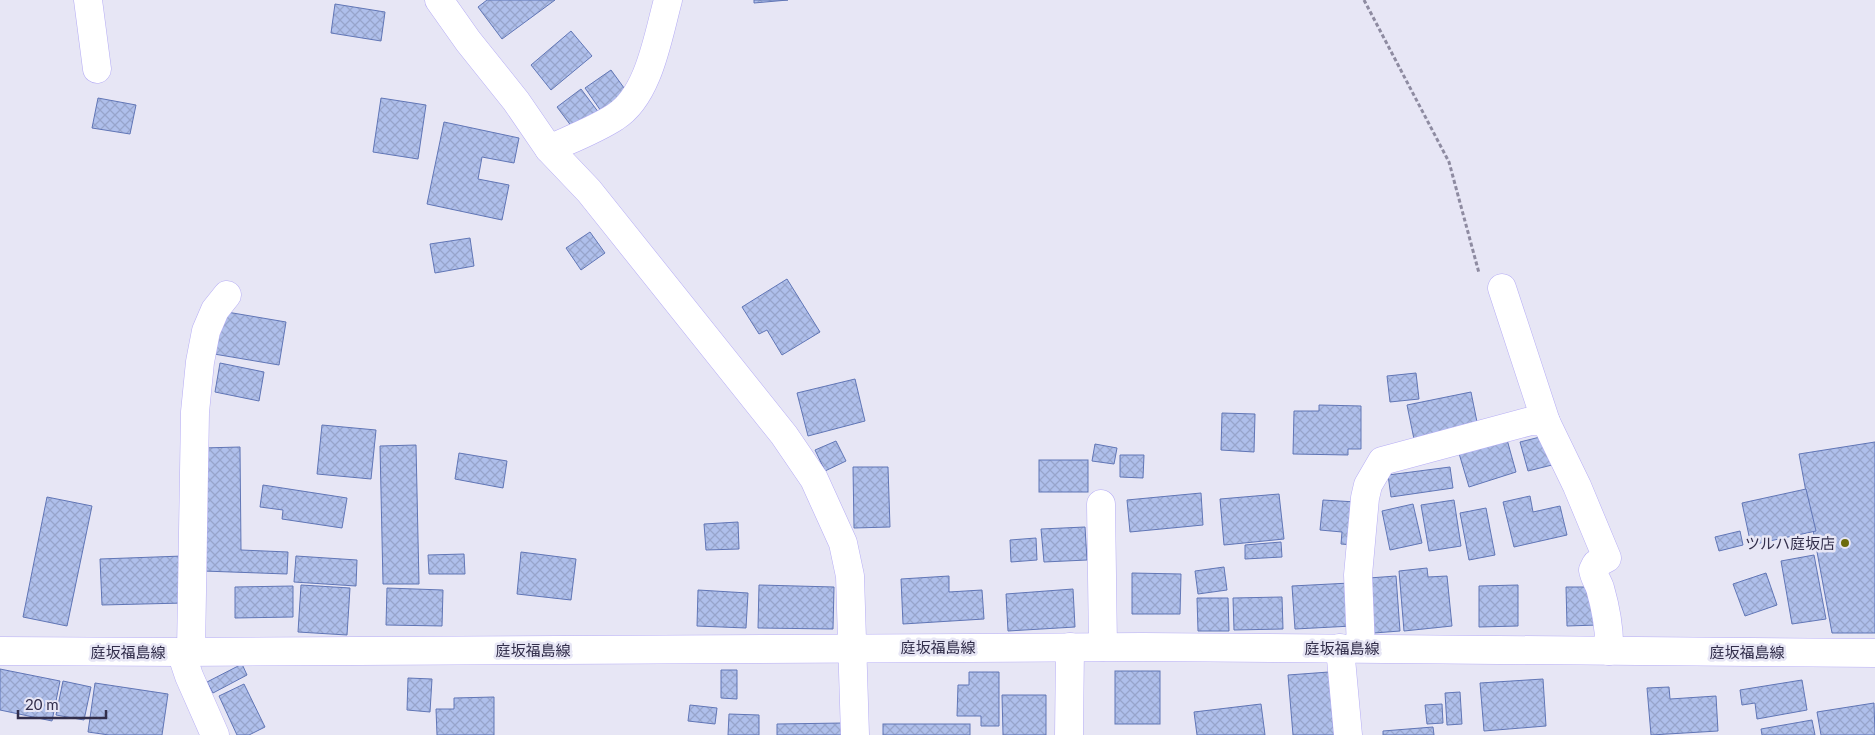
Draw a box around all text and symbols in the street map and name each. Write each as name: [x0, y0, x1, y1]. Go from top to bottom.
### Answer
place label: ツルハ庭坂店: [1745, 534, 1835, 552]
marker: ツルハ庭坂店: [1839, 537, 1851, 549]
street label: 庭坂福島線: [900, 638, 976, 656]
street label: 庭坂福島線: [1304, 639, 1380, 657]
street label: 庭坂福島線: [495, 641, 571, 659]
street label: 庭坂福島線: [90, 643, 166, 661]
street label: 庭坂福島線: [1709, 643, 1785, 661]
scale bar: [18, 688, 105, 720]
text: 20 m: [25, 695, 59, 713]

